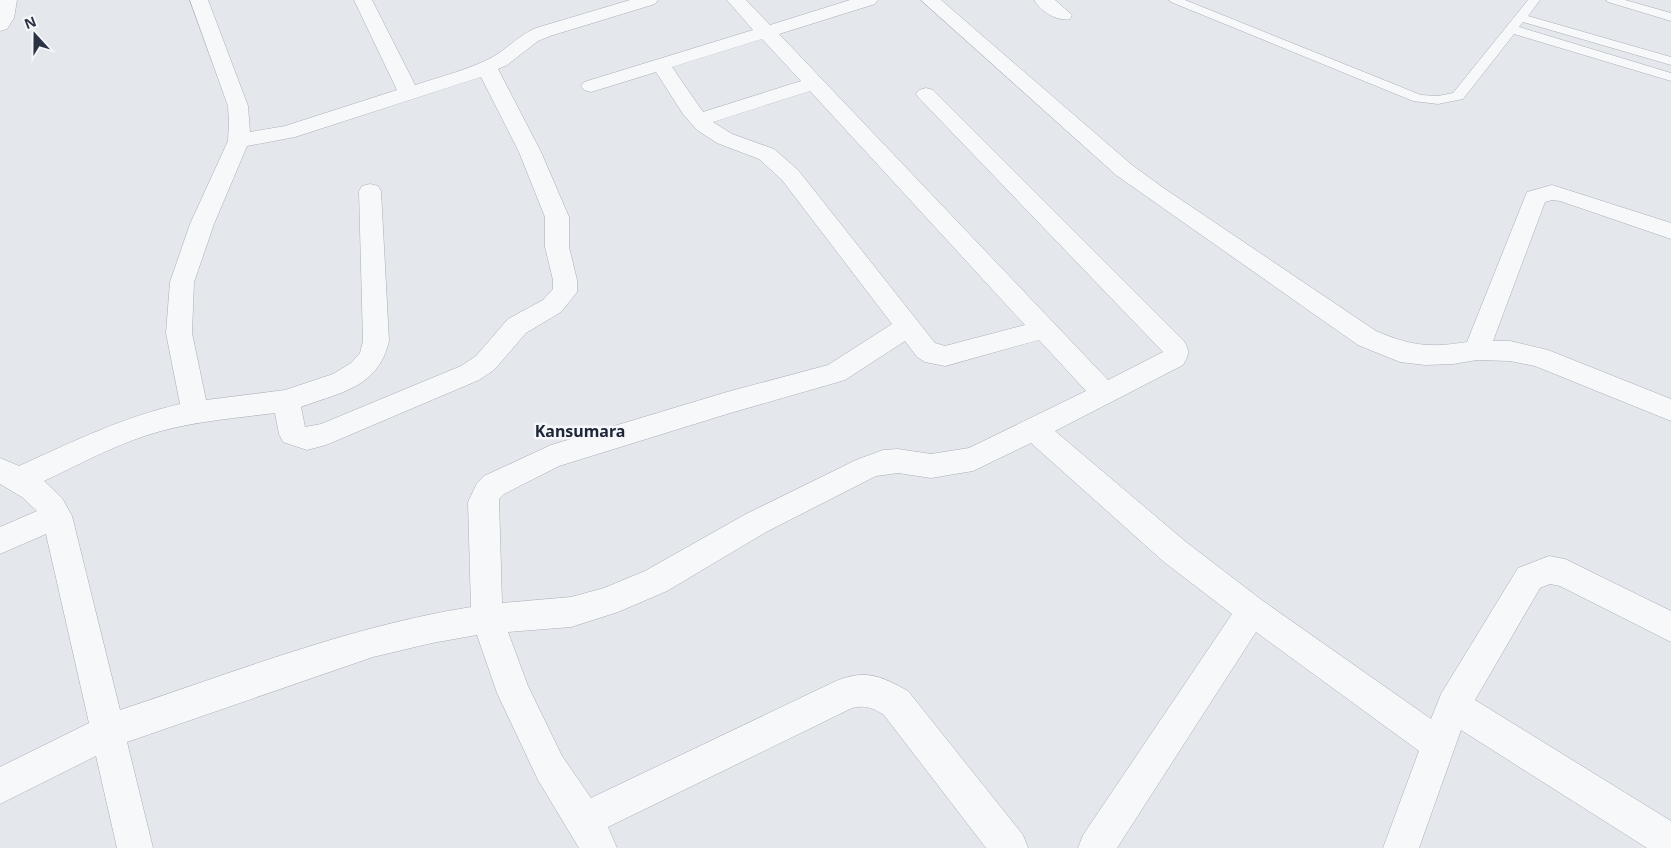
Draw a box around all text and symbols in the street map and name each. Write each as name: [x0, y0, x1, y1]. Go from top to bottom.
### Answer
north arrow: [10, 10, 60, 60]
text: N: [21, 11, 39, 33]
district label: Kansumara: [535, 420, 625, 442]

